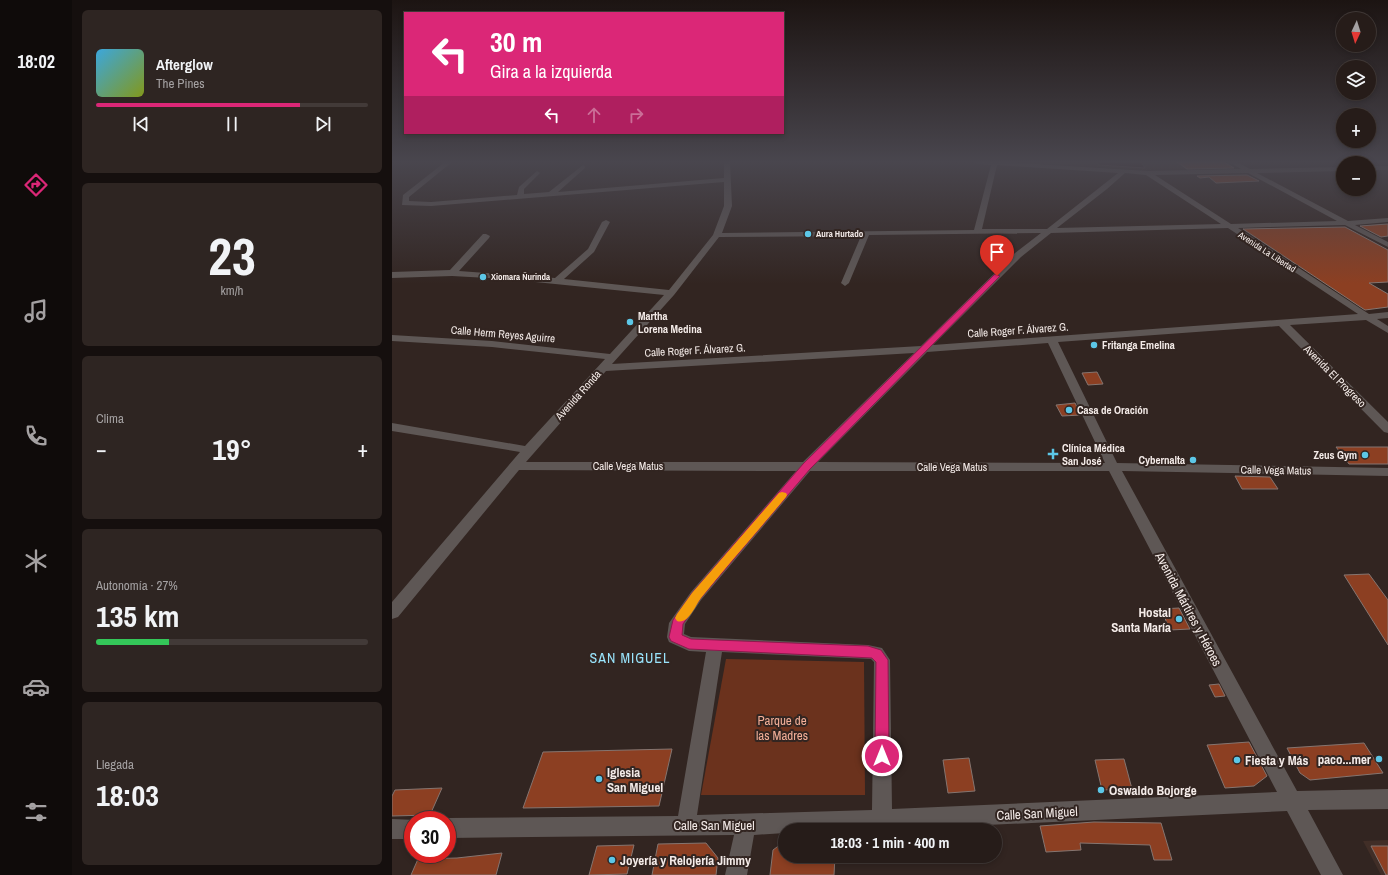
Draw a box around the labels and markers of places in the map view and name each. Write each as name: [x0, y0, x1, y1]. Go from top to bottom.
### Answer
place label: Aura Hurtado: [816, 228, 864, 240]
marker: Aura Hurtado: [803, 229, 813, 239]
pin: [980, 235, 1014, 276]
place label: Xiomara Ñurinda: [491, 271, 551, 283]
marker: Xiomara Ñurinda: [478, 272, 488, 282]
place label: Martha Lorena Medina: [638, 309, 702, 336]
marker: Martha Lorena Medina: [625, 317, 635, 327]
place label: Fritanga Emelina: [1102, 338, 1175, 352]
marker: Fritanga Emelina: [1089, 340, 1099, 350]
place label: Casa de Oración: [1077, 403, 1148, 417]
marker: Casa de Oración: [1064, 405, 1074, 415]
place label: Clínica Médica San José: [1062, 441, 1125, 468]
marker: Clínica Médica San José: [1047, 448, 1059, 460]
place label: Zeus Gym: [1313, 448, 1357, 462]
marker: Zeus Gym: [1360, 450, 1370, 460]
place label: Cybernalta: [1138, 453, 1185, 467]
marker: Cybernalta: [1188, 455, 1198, 465]
place label: Hostal Santa María: [1111, 604, 1171, 636]
marker: Hostal Santa María: [1174, 614, 1184, 624]
place label: paco...mer: [1318, 751, 1372, 768]
place label: Fiesta y Más: [1245, 752, 1308, 769]
marker: paco...mer: [1374, 754, 1384, 764]
marker: Fiesta y Más: [1232, 755, 1242, 765]
place label: Iglesia San Miguel: [607, 764, 663, 796]
marker: Iglesia San Miguel: [594, 774, 604, 784]
place label: Oswaldo Bojorge: [1109, 782, 1197, 799]
marker: Oswaldo Bojorge: [1096, 785, 1106, 795]
place label: Joyería y Relojería Jimmy: [620, 852, 751, 869]
marker: Joyería y Relojería Jimmy: [607, 855, 617, 865]

